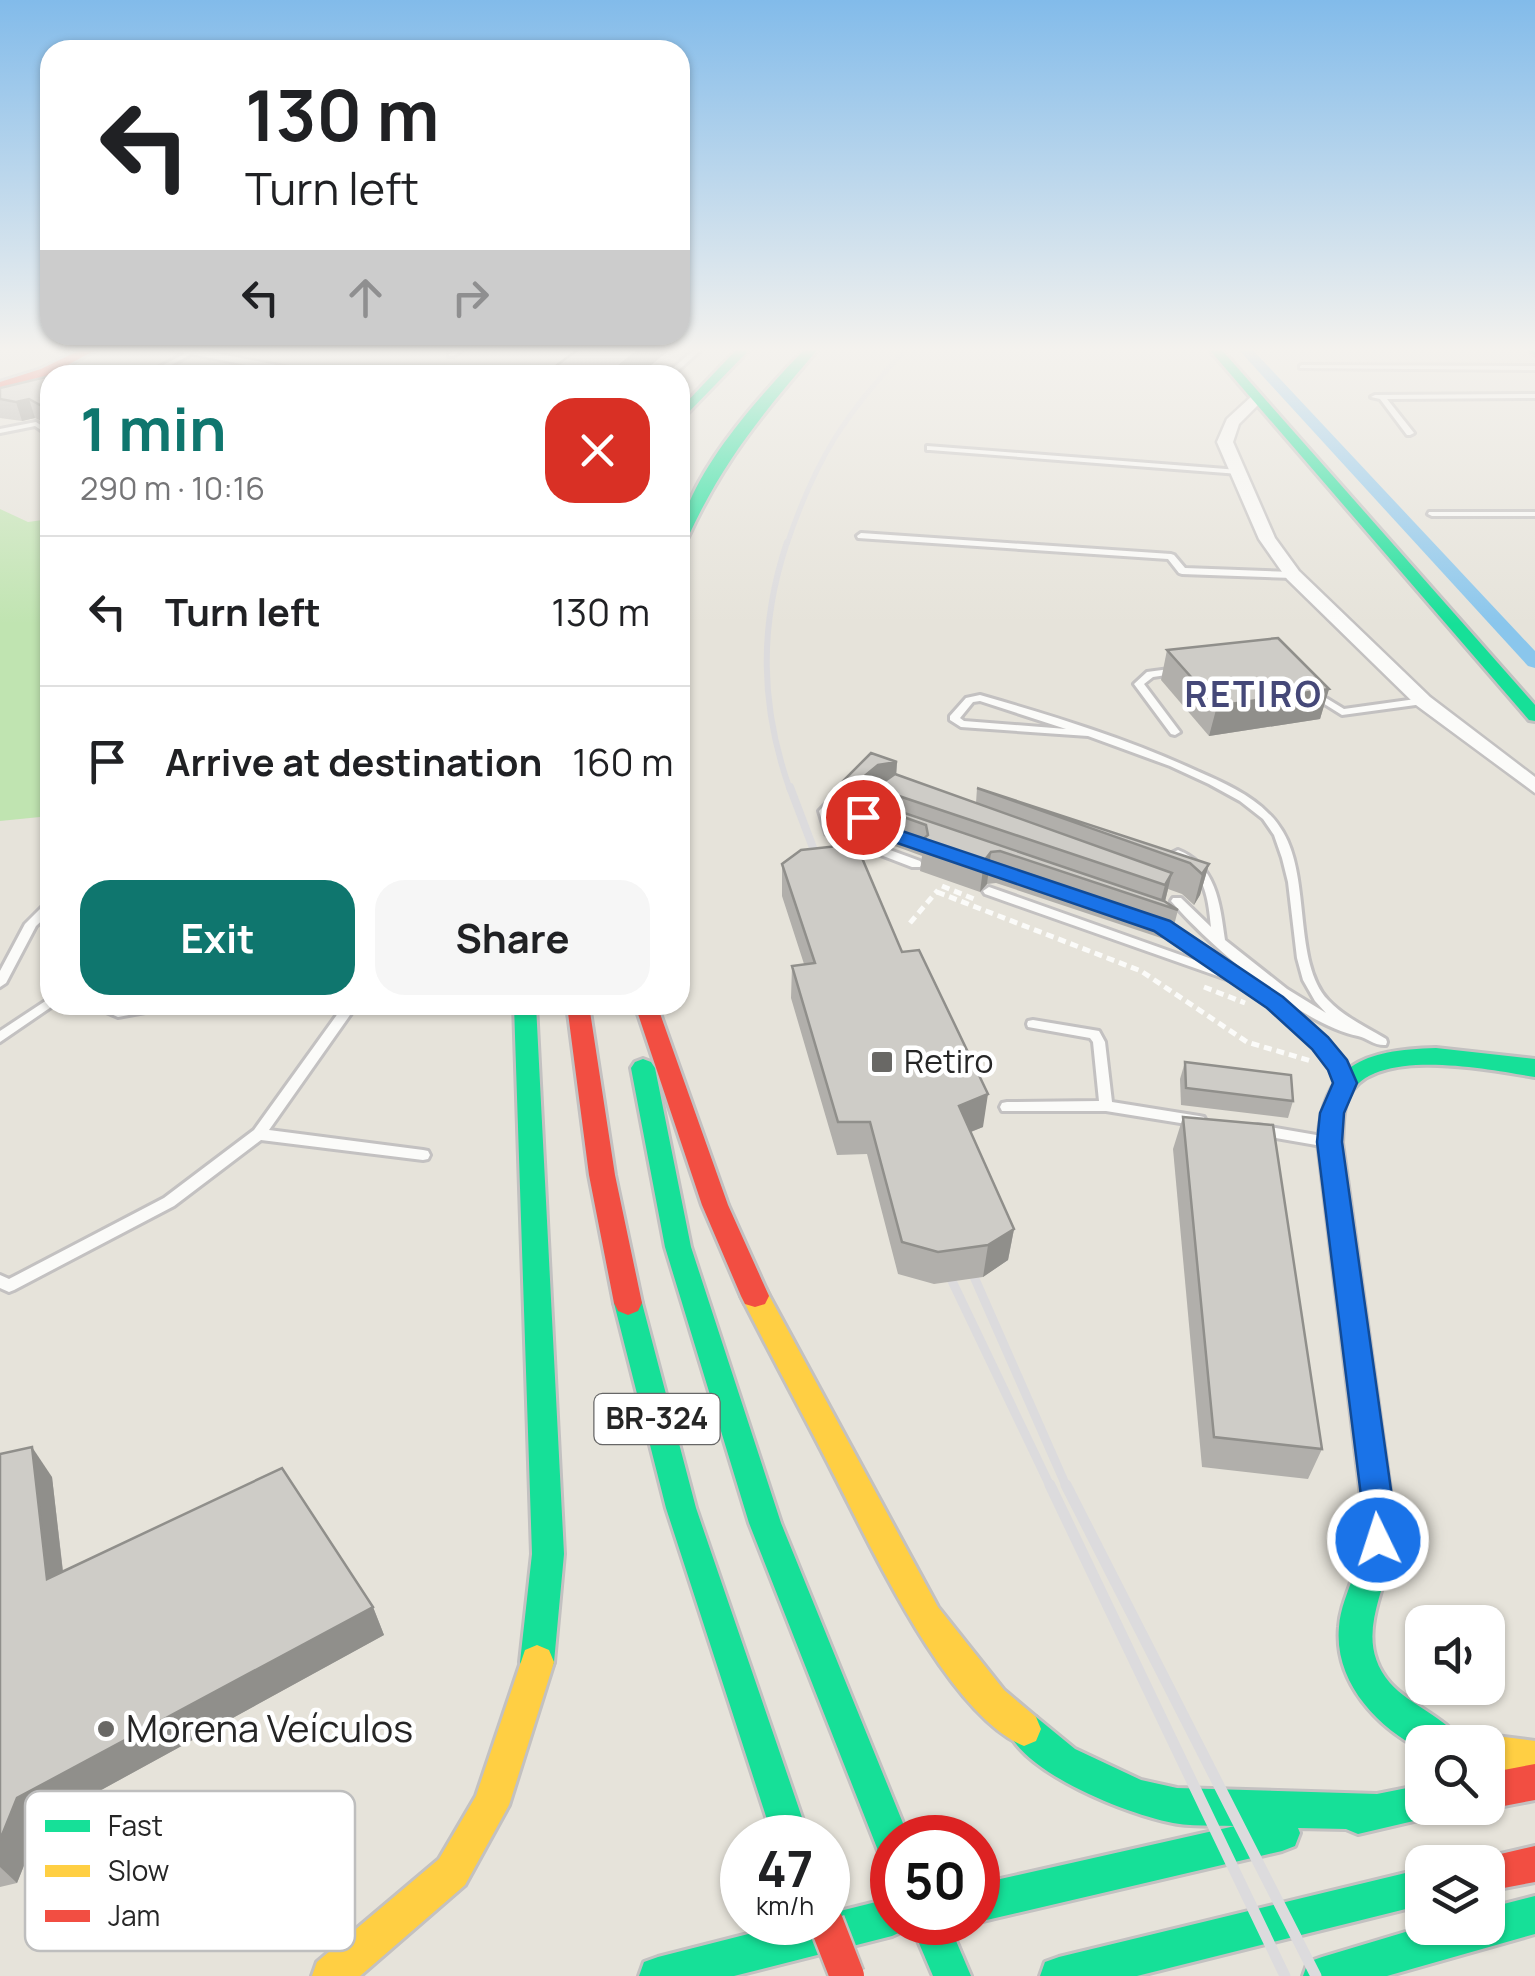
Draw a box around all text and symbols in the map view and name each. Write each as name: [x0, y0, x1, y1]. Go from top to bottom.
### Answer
text: 130 m: [245, 66, 439, 162]
icon: left: [80, 80, 210, 210]
text: Turn left: [245, 157, 419, 219]
icon: left: [233, 270, 288, 325]
icon: ahead: [338, 270, 393, 325]
icon: right: [443, 270, 498, 325]
text: 1 min: [80, 387, 227, 469]
button: close: [545, 398, 650, 503]
text: 290 m · 10:16: [80, 466, 265, 510]
icon: left: [80, 584, 135, 639]
text: Turn left: [165, 585, 321, 637]
text: 130 m: [551, 585, 650, 637]
district label: RETIRO: [1185, 670, 1323, 718]
icon: arrive: [80, 734, 135, 789]
text: Arrive at destination: [165, 735, 542, 787]
text: 160 m: [572, 735, 674, 787]
pin: [821, 775, 906, 860]
icon: arrive: [836, 790, 891, 845]
button: Exit: [80, 880, 355, 995]
button: Share: [375, 880, 650, 995]
place label: Retiro: [904, 1039, 993, 1083]
marker: Retiro: [869, 1049, 895, 1075]
road number: BR-324: [594, 1394, 720, 1444]
position arrow: [1326, 1488, 1430, 1592]
map controls: [1405, 1605, 1505, 1945]
button: sound: [1405, 1605, 1505, 1705]
place label: Morena Veículos: [126, 1701, 413, 1753]
marker: Morena Veículos: [95, 1718, 117, 1740]
button: search: [1405, 1725, 1505, 1825]
legend: [25, 1791, 355, 1951]
text: Fast: [108, 1806, 163, 1844]
speed limit sign: 50: [870, 1815, 1000, 1945]
text: 47: [756, 1834, 814, 1902]
button: layers: [1405, 1845, 1505, 1945]
text: Slow: [108, 1851, 169, 1889]
text: km/h: [756, 1888, 814, 1923]
text: Jam: [108, 1896, 160, 1934]

